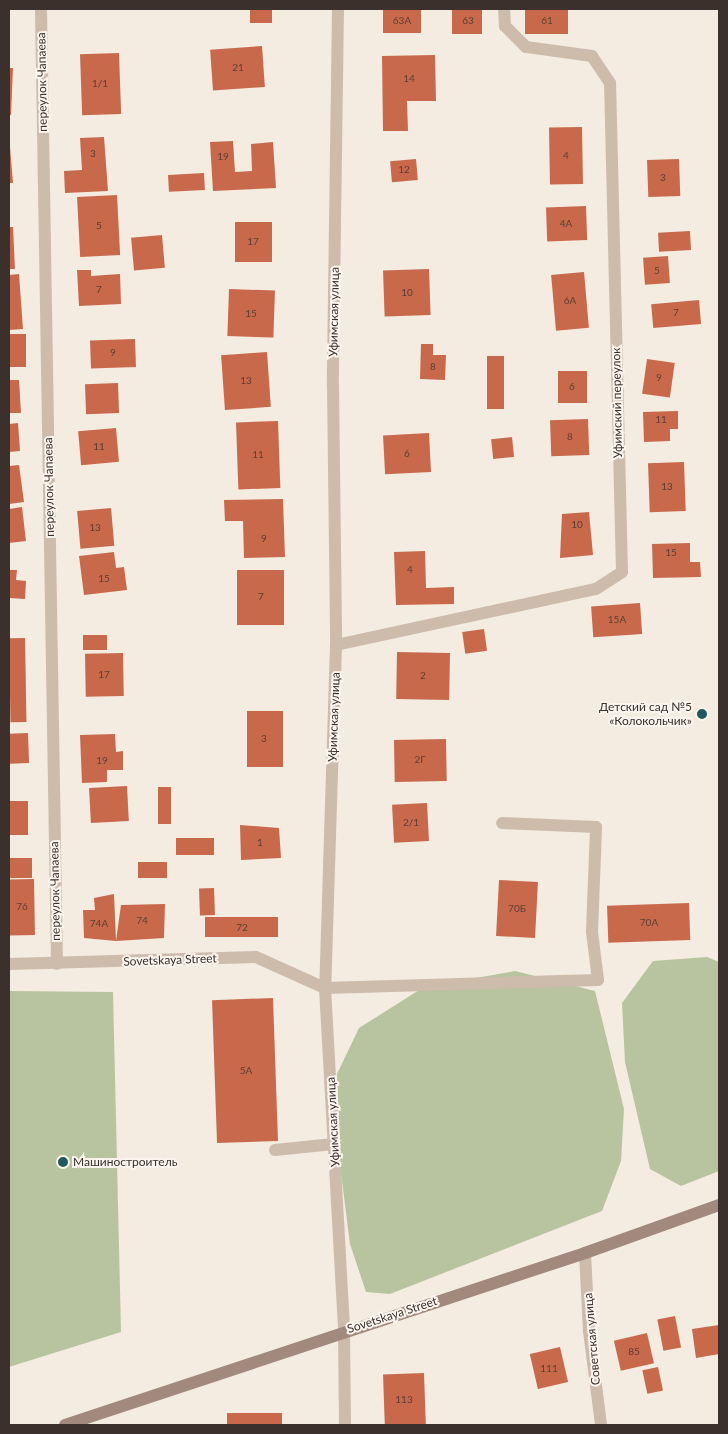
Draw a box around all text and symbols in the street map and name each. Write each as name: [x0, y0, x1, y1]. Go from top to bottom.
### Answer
house number: 63А: [393, 15, 411, 27]
house number: 63: [462, 15, 474, 27]
house number: 61: [541, 15, 553, 27]
street label: переулок Чапаева: [34, 32, 50, 132]
house number: 21: [232, 62, 244, 74]
house number: 14: [403, 73, 415, 85]
house number: 1/1: [92, 78, 108, 90]
house number: 3: [90, 148, 96, 160]
house number: 4: [563, 150, 569, 162]
house number: 19: [217, 151, 229, 163]
house number: 12: [398, 164, 410, 176]
house number: 3: [660, 172, 666, 184]
house number: 4А: [560, 218, 572, 230]
house number: 5: [96, 220, 102, 232]
house number: 17: [247, 236, 259, 248]
house number: 5: [654, 265, 660, 277]
street label: Уфимская улица: [326, 267, 342, 357]
house number: 7: [96, 284, 102, 296]
house number: 10: [401, 287, 413, 299]
house number: 6А: [564, 295, 576, 307]
house number: 7: [673, 307, 679, 319]
house number: 15: [245, 308, 257, 320]
house number: 9: [110, 347, 116, 359]
street label: Уфимский переулок: [609, 348, 625, 458]
house number: 8: [430, 361, 436, 373]
house number: 9: [656, 372, 662, 384]
house number: 13: [240, 375, 252, 387]
house number: 6: [569, 381, 575, 393]
house number: 11: [655, 414, 667, 426]
house number: 8: [567, 431, 573, 443]
street label: переулок Чапаева: [41, 437, 57, 537]
house number: 11: [93, 441, 105, 453]
house number: 6: [404, 448, 410, 460]
house number: 11: [252, 449, 264, 461]
house number: 13: [661, 481, 673, 493]
house number: 10: [571, 519, 583, 531]
house number: 13: [89, 522, 101, 534]
house number: 9: [261, 533, 267, 545]
house number: 15: [665, 547, 677, 559]
house number: 4: [407, 564, 413, 576]
house number: 15: [98, 573, 110, 585]
house number: 7: [258, 591, 264, 603]
house number: 15А: [608, 614, 626, 626]
house number: 17: [98, 669, 110, 681]
house number: 2: [420, 670, 426, 682]
street label: Уфимская улица: [325, 672, 343, 762]
place label: Детский сад №5 «Колокольчик»: [599, 700, 692, 728]
marker: Детский сад №5 «Колокольчик»: [696, 708, 708, 720]
house number: 3: [261, 733, 267, 745]
house number: 2Г: [414, 754, 426, 766]
house number: 19: [96, 755, 108, 767]
house number: 2/1: [403, 817, 419, 829]
house number: 1: [257, 837, 263, 849]
street label: переулок Чапаева: [47, 841, 63, 941]
house number: 76: [16, 901, 28, 913]
house number: 70Б: [508, 903, 526, 915]
house number: 74: [136, 915, 148, 927]
house number: 70А: [640, 917, 658, 929]
house number: 74А: [90, 918, 108, 930]
house number: 72: [236, 922, 248, 934]
street label: Sovetskaya Street: [123, 951, 217, 969]
house number: 5А: [240, 1065, 252, 1077]
street label: Уфимская улица: [323, 1077, 343, 1167]
place label: Машиностроитель: [73, 1155, 177, 1169]
marker: Машиностроитель: [57, 1156, 69, 1168]
street label: Советская улица: [581, 1292, 603, 1386]
street label: Sovetskaya Street: [345, 1294, 439, 1336]
house number: 85: [628, 1346, 640, 1358]
house number: 111: [540, 1363, 558, 1375]
house number: 113: [395, 1394, 413, 1406]

